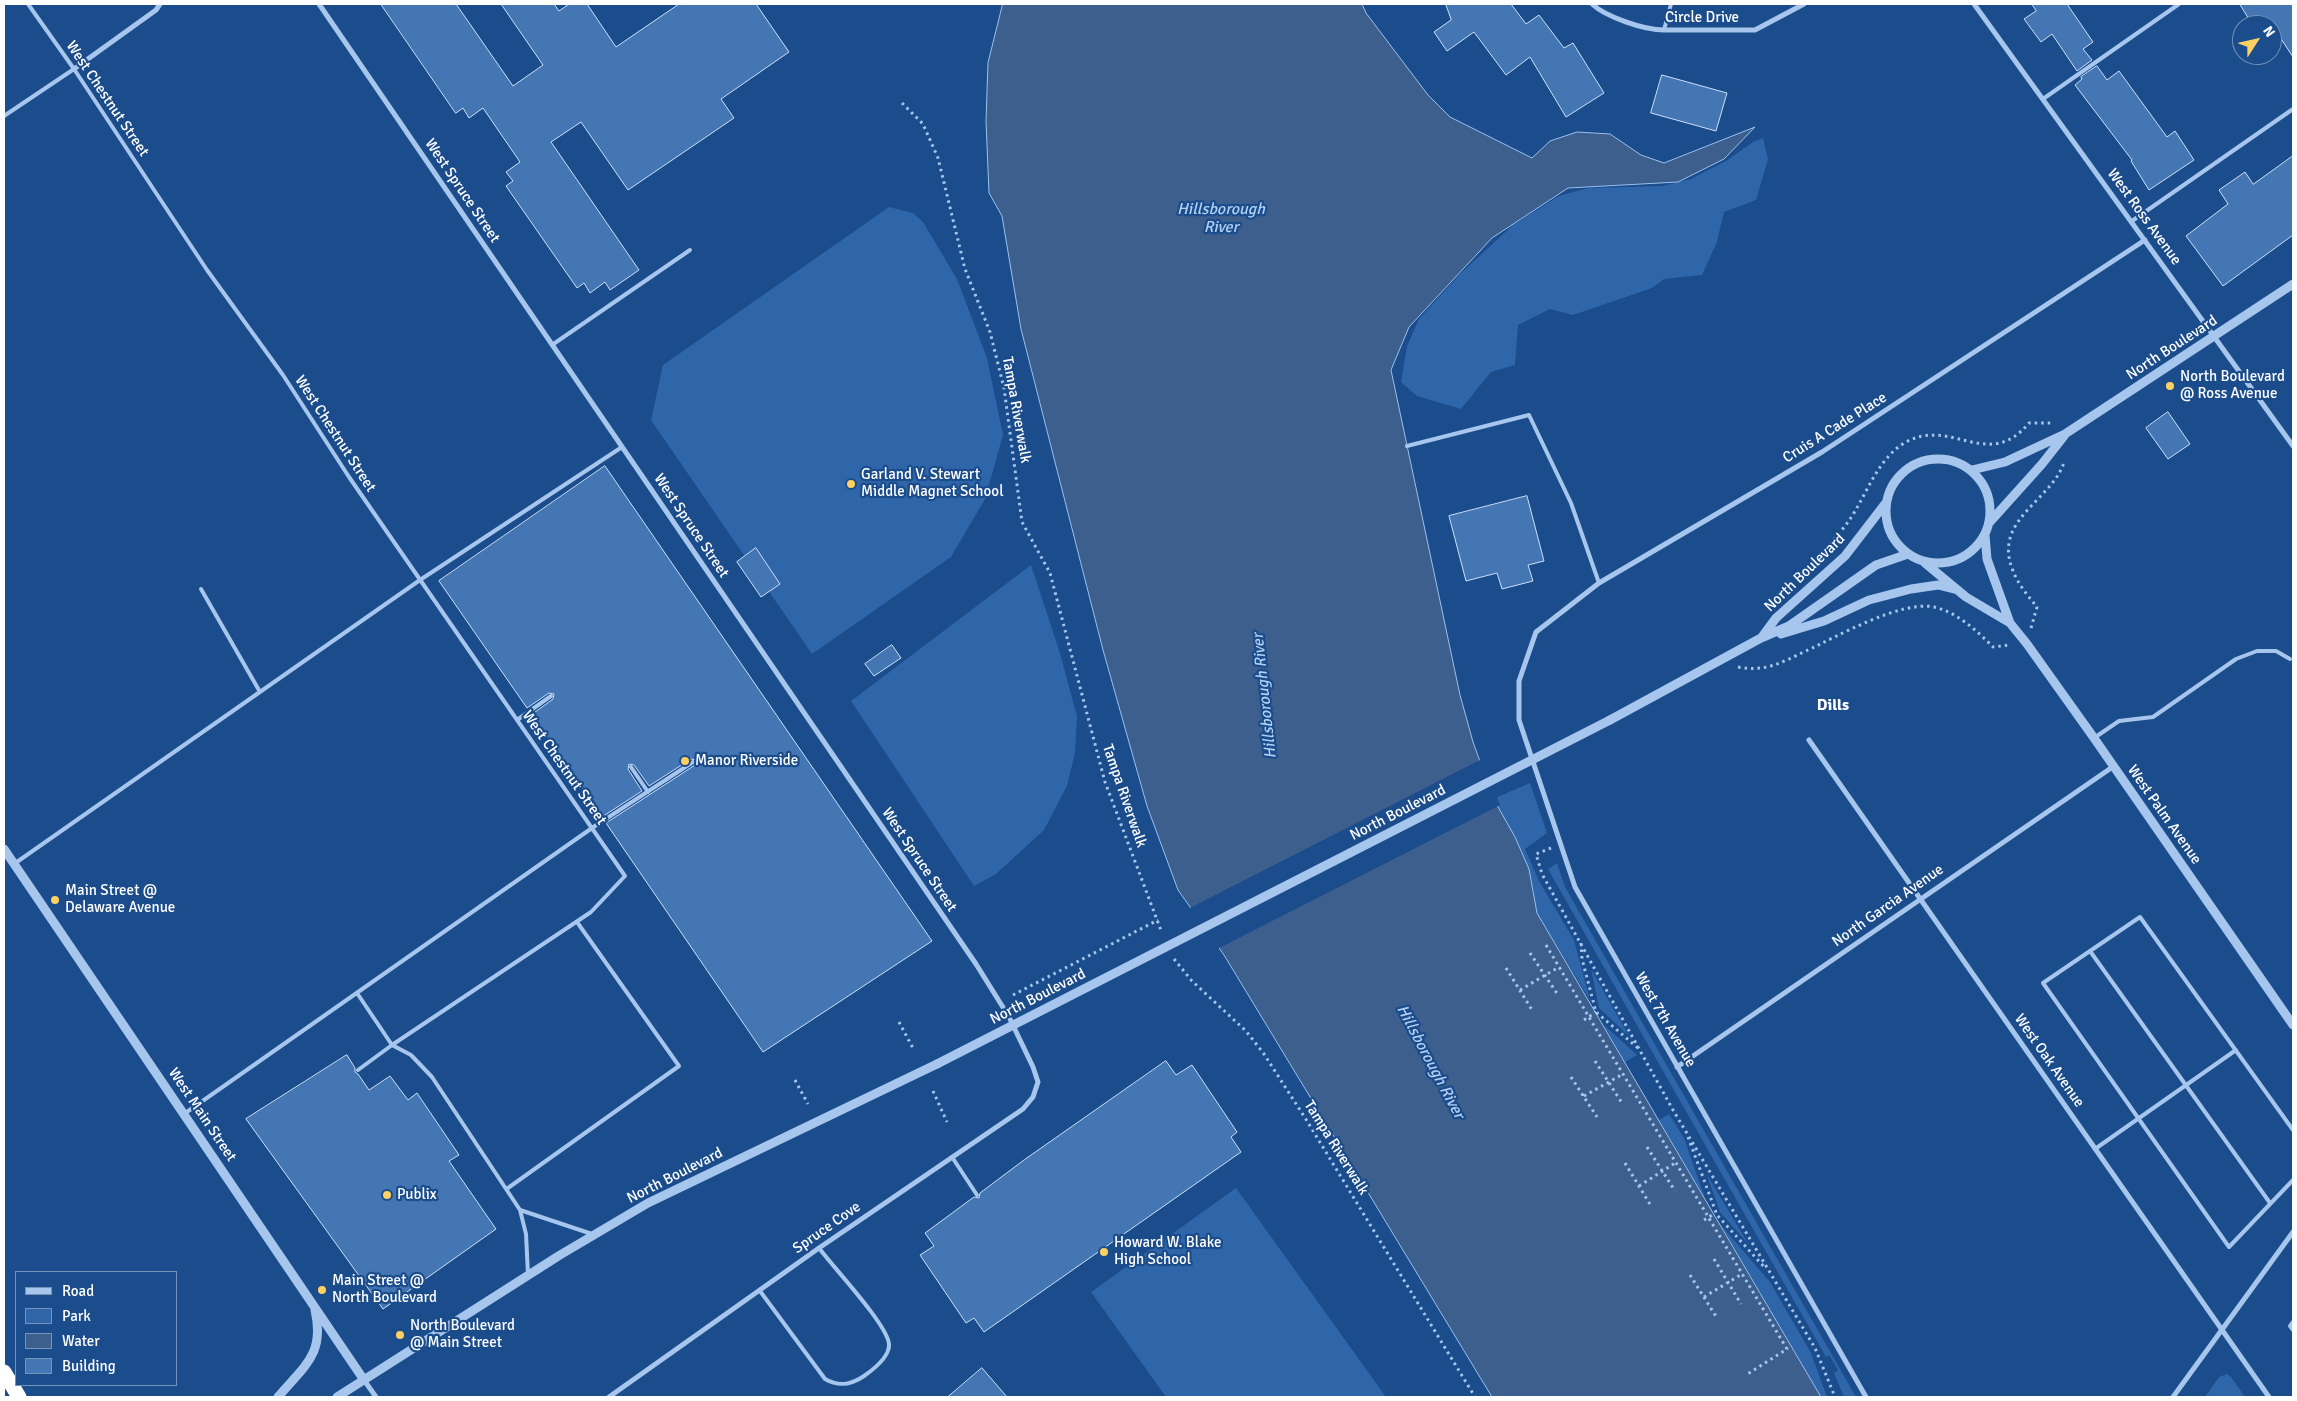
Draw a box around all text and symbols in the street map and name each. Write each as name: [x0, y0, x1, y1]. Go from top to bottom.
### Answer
street label: Circle Drive: [1665, 9, 1739, 27]
north arrow: [2232, 15, 2282, 65]
text: N: [2259, 23, 2279, 41]
street label: West Chestnut Street: [62, 38, 152, 160]
street label: West Spruce Street: [421, 136, 503, 246]
street label: West Ross Avenue: [2103, 165, 2185, 269]
water label: Hillsborough River: [1177, 200, 1265, 238]
street label: North Boulevard: [2123, 312, 2221, 384]
street label: Tampa Riverwalk: [998, 355, 1034, 465]
place label: North Boulevard @ Ross Avenue: [2180, 368, 2285, 403]
street label: West Chestnut Street: [291, 372, 379, 496]
marker: North Boulevard @ Ross Avenue: [2164, 380, 2176, 392]
street label: Cruis A Cade Place: [1780, 389, 1890, 467]
place label: Garland V. Stewart Middle Magnet School: [861, 466, 1004, 501]
street label: West Spruce Street: [650, 471, 732, 581]
marker: Garland V. Stewart Middle Magnet School: [845, 478, 857, 490]
street label: North Boulevard: [1761, 530, 1849, 616]
water label: Hillsborough River: [1249, 632, 1281, 760]
district label: Dills: [1817, 696, 1849, 716]
street label: West Chestnut Street: [518, 707, 610, 829]
street label: Tampa Riverwalk: [1098, 742, 1150, 850]
place label: Manor Riverside: [695, 752, 798, 770]
marker: Manor Riverside: [679, 755, 691, 767]
street label: West Palm Avenue: [2123, 762, 2205, 868]
street label: North Boulevard: [1347, 781, 1449, 845]
street label: West Spruce Street: [878, 805, 960, 915]
street label: North Garcia Avenue: [1829, 861, 1947, 951]
place label: Main Street @ Delaware Avenue: [65, 882, 175, 917]
marker: Main Street @ Delaware Avenue: [49, 894, 61, 906]
street label: North Boulevard: [987, 965, 1089, 1029]
street label: West 7th Avenue: [1631, 969, 1699, 1071]
water label: Hillsborough River: [1392, 1002, 1468, 1122]
street label: West Oak Avenue: [2010, 1011, 2088, 1111]
street label: West Main Street: [164, 1065, 240, 1165]
street label: Tampa Riverwalk: [1300, 1098, 1372, 1198]
street label: North Boulevard: [624, 1144, 726, 1208]
place label: Publix: [397, 1186, 437, 1204]
marker: Publix: [381, 1189, 393, 1201]
street label: Spruce Cove: [790, 1198, 864, 1258]
place label: Howard W. Blake High School: [1114, 1234, 1222, 1269]
marker: Howard W. Blake High School: [1098, 1246, 1110, 1258]
legend: [15, 1271, 178, 1386]
place label: Main Street @ North Boulevard: [332, 1272, 437, 1307]
text: Road: [62, 1282, 94, 1300]
marker: Main Street @ North Boulevard: [316, 1284, 328, 1296]
text: Park: [62, 1307, 91, 1325]
place label: North Boulevard @ Main Street: [410, 1317, 515, 1352]
marker: North Boulevard @ Main Street: [394, 1329, 406, 1341]
text: Water: [62, 1332, 100, 1350]
text: Building: [62, 1357, 116, 1375]

